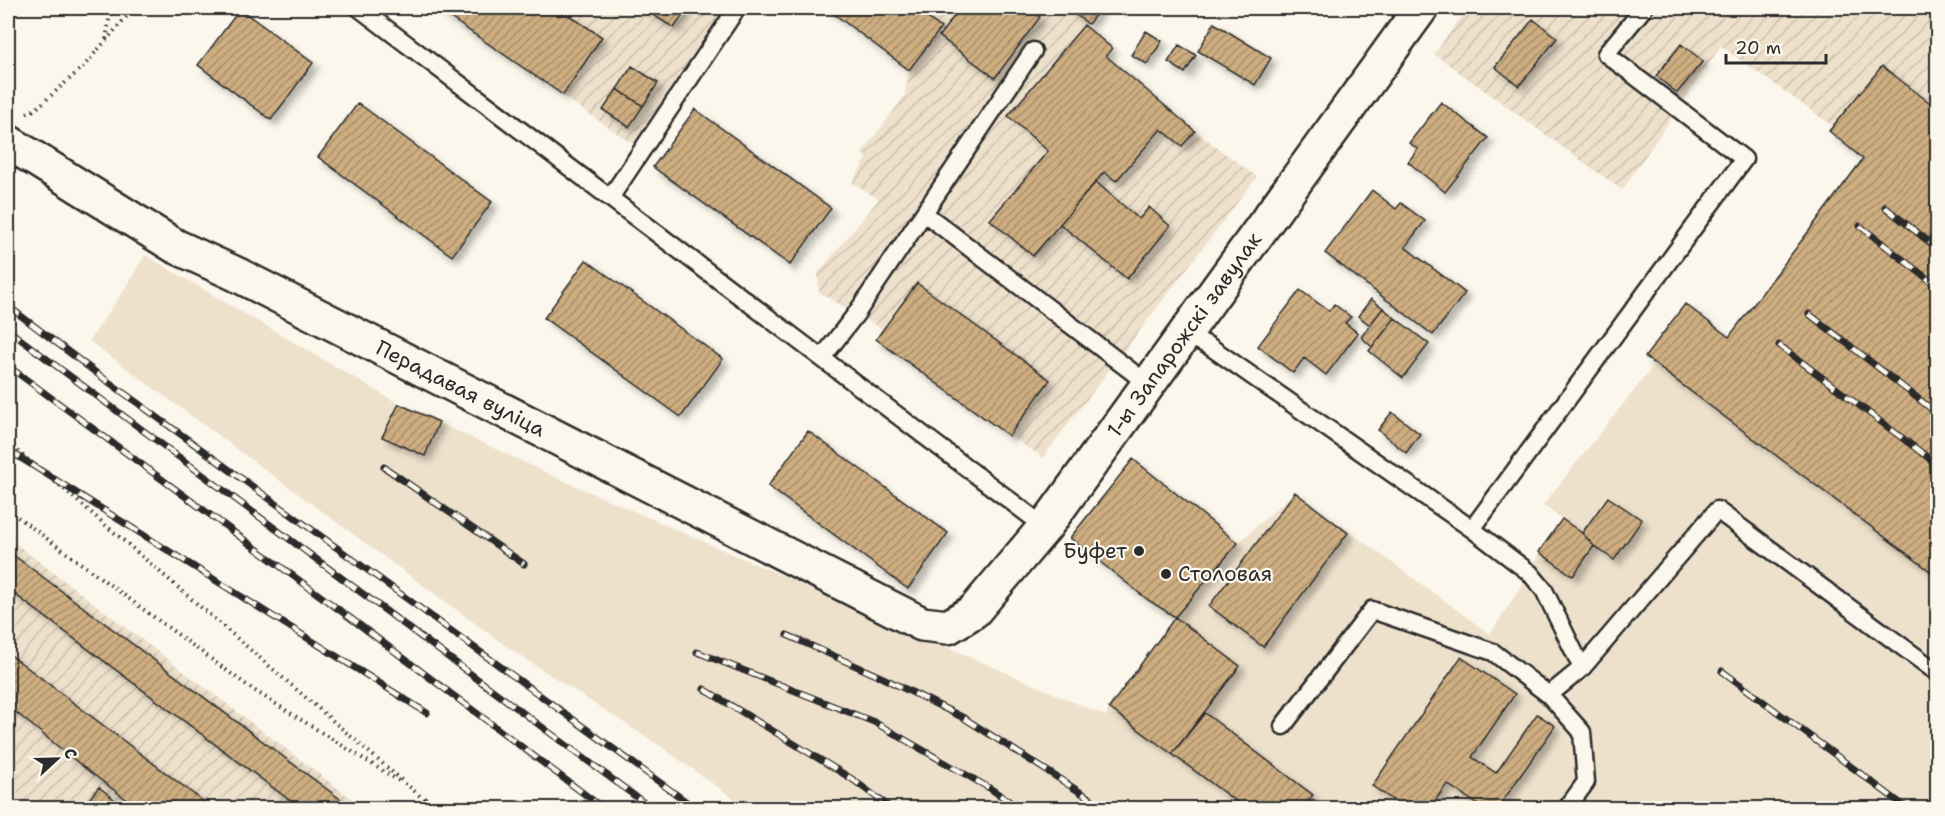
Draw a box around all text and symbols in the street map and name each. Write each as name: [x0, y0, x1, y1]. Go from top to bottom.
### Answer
scale bar: [1726, 27, 1826, 65]
text: 20 m: [1735, 36, 1781, 60]
street label: 1-ы Запарожскі завулак: [1101, 227, 1268, 443]
street label: Перадавая вуліца: [371, 334, 550, 443]
place label: Буфет: [1063, 537, 1127, 565]
marker: Буфет: [1132, 544, 1146, 558]
place label: Столовая: [1178, 560, 1272, 588]
marker: Столовая: [1159, 567, 1173, 581]
north arrow: [27, 729, 87, 789]
text: С: [59, 745, 82, 762]

